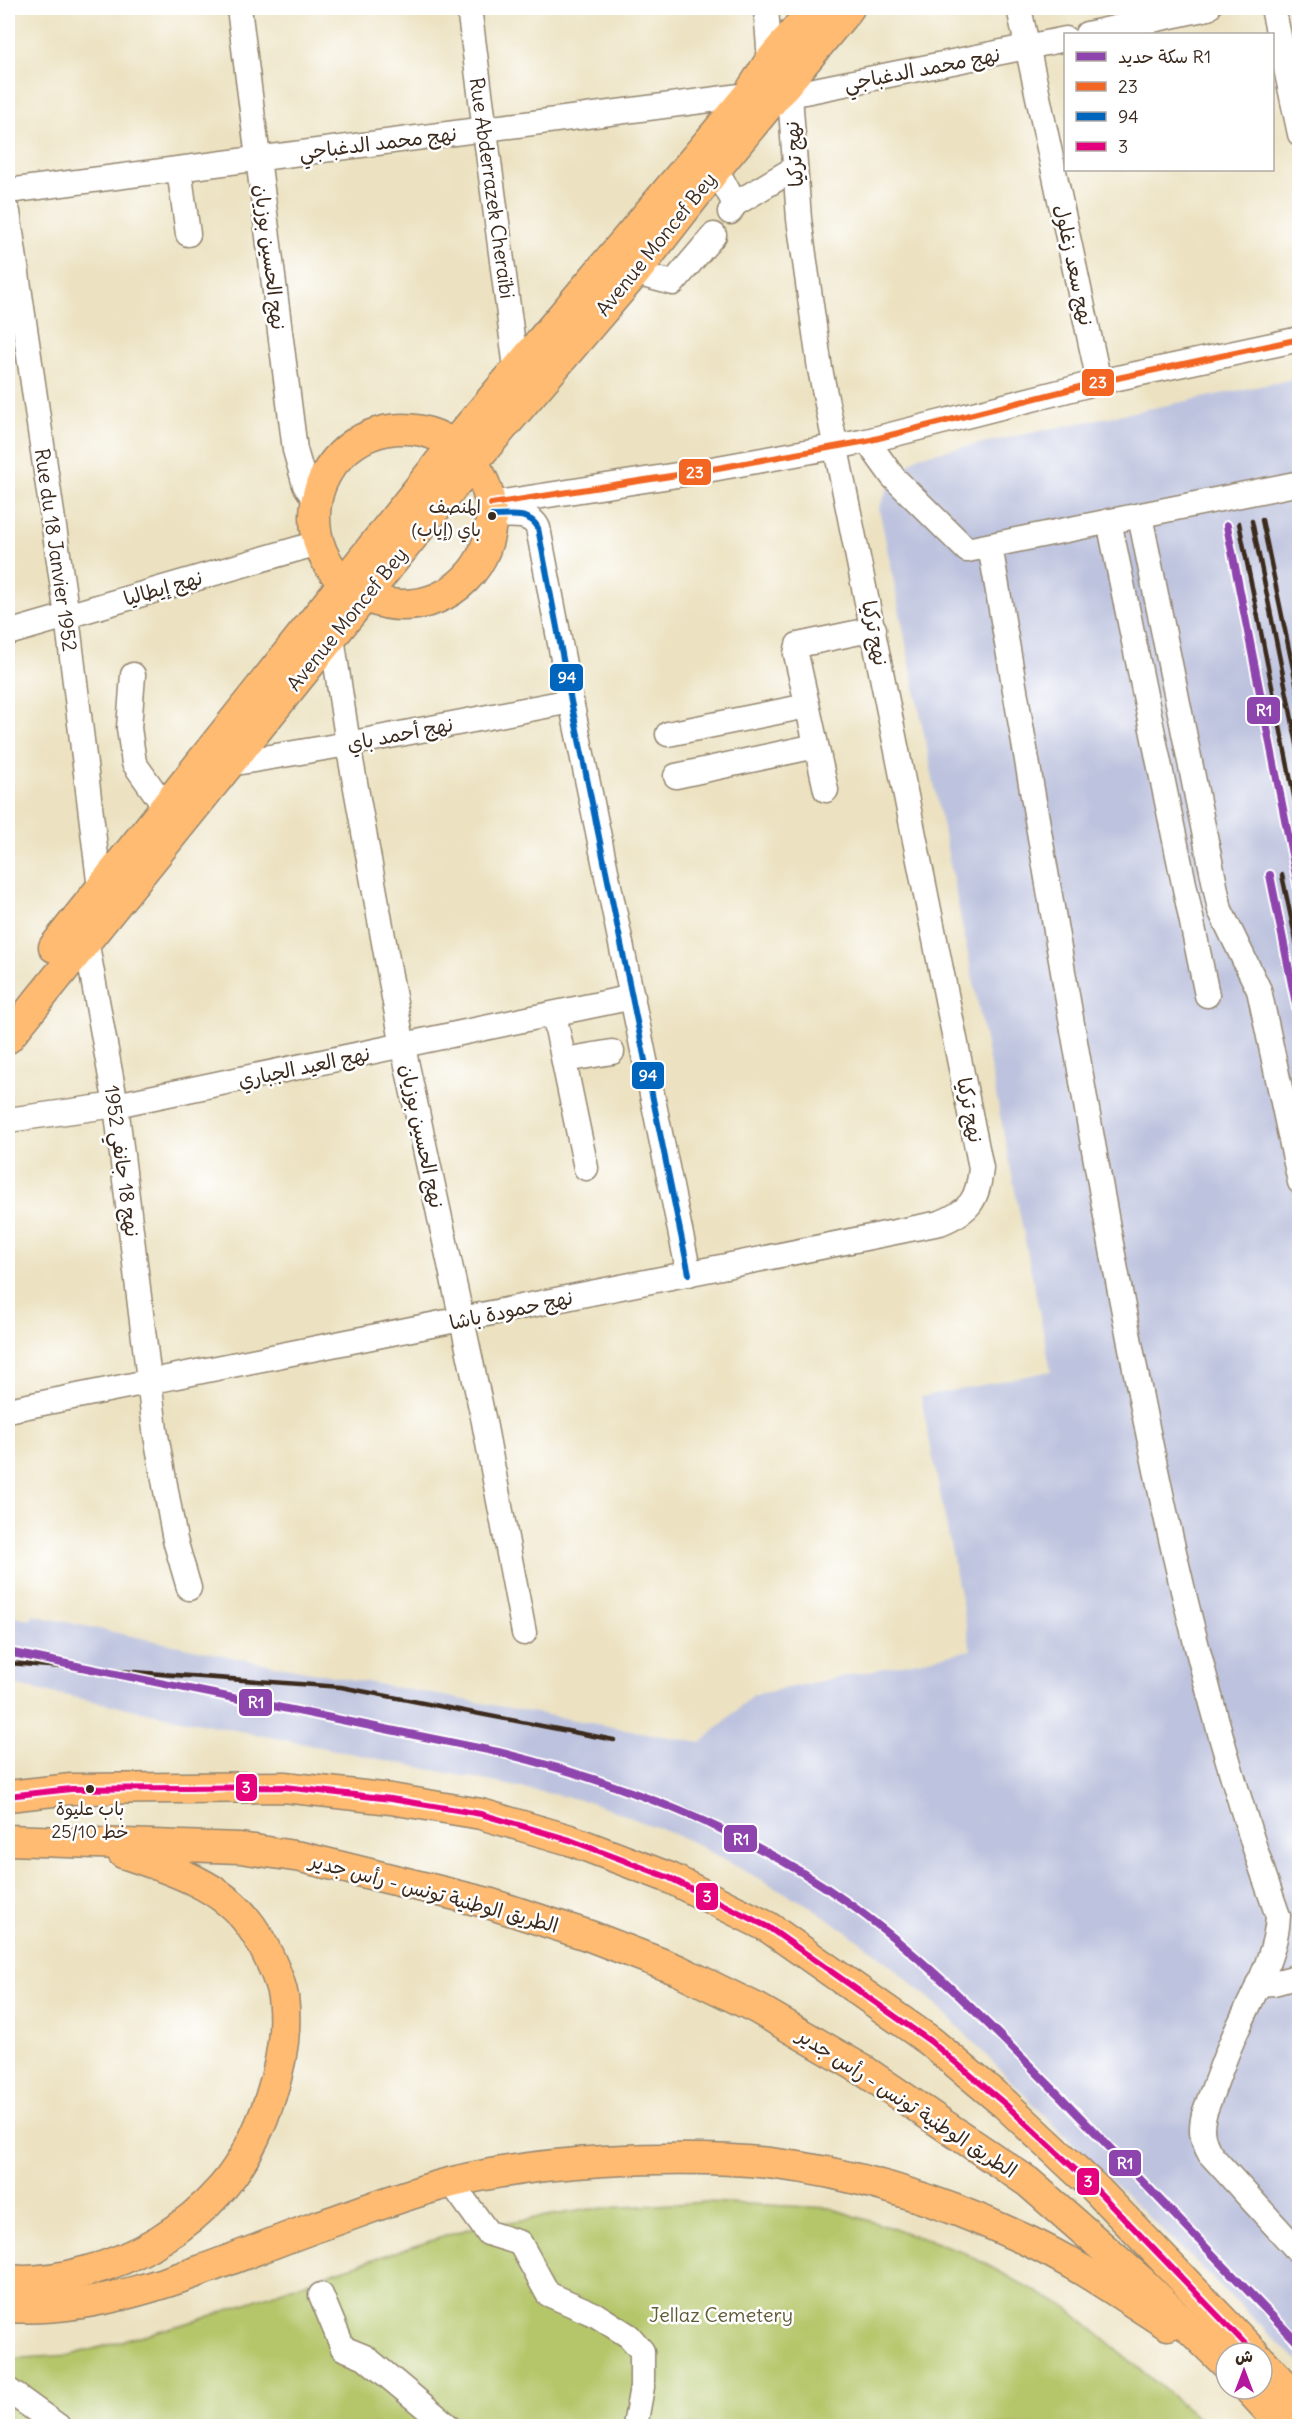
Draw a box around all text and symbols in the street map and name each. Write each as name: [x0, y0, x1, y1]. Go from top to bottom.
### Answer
legend: [1064, 33, 1274, 171]
street label: نهج محمد الدغباجي: [842, 41, 1003, 102]
text: سكة حديد R1: [1118, 45, 1211, 68]
text: 23: [1118, 75, 1138, 98]
street label: Rue Abderrazek Cheraïbi: [465, 76, 520, 300]
text: 94: [1118, 105, 1139, 128]
street label: نهج محمد الدغباجي: [298, 120, 459, 171]
street label: نهج تركيا: [779, 120, 810, 188]
text: 3: [1118, 135, 1128, 158]
street label: Avenue Moncef Bey: [590, 167, 721, 321]
street label: نهج الحسين بوزيان: [247, 183, 292, 331]
street label: نهج سعد زغلول: [1047, 202, 1100, 328]
line badge: 23: [1081, 368, 1115, 397]
text: 23: [1089, 372, 1107, 392]
street label: Rue du 18 Janvier 1952: [30, 447, 83, 653]
line badge: 23: [678, 458, 712, 486]
text: 23: [686, 462, 704, 482]
place label: المنصف باي (إياب): [411, 495, 481, 543]
marker: المنصف باي (إياب): [486, 510, 498, 522]
street label: Avenue Moncef Bey: [281, 542, 412, 696]
street label: نهج إيطاليا: [120, 564, 206, 613]
street label: نهج تركيا: [855, 598, 894, 668]
line badge: 94: [549, 663, 584, 692]
text: 94: [558, 667, 576, 687]
line badge: R1: [1246, 696, 1281, 725]
text: R1: [1256, 700, 1272, 720]
street label: نهج أحمد باي: [345, 711, 456, 759]
street label: نهج العيد الجباري: [236, 1040, 373, 1096]
line badge: 94: [631, 1061, 665, 1090]
street label: نهج الحسين بوزيان: [393, 1062, 450, 1211]
text: 94: [639, 1065, 657, 1085]
street label: نهج تركيا: [950, 1075, 989, 1145]
street label: نهج 18 جانفي 1952: [94, 1083, 146, 1239]
street label: نهج حمودة باشا: [447, 1284, 575, 1337]
line badge: R1: [238, 1688, 273, 1717]
text: R1: [248, 1692, 264, 1712]
line badge: 3: [235, 1773, 258, 1802]
text: 3: [241, 1777, 251, 1797]
marker: باب عليوة خط 25/10: [84, 1783, 96, 1795]
place label: باب عليوة خط 25/10: [51, 1797, 129, 1843]
line badge: R1: [723, 1824, 758, 1853]
text: R1: [733, 1829, 749, 1849]
street label: الطريق الوطنية تونس - رأس جدير: [305, 1847, 561, 1938]
line badge: 3: [695, 1882, 719, 1911]
text: 3: [702, 1886, 712, 1906]
street label: الطريق الوطنية تونس - رأس جدير: [791, 2021, 1022, 2183]
line badge: R1: [1108, 2149, 1142, 2177]
text: R1: [1117, 2153, 1133, 2173]
line badge: 3: [1076, 2167, 1100, 2196]
text: 3: [1083, 2171, 1093, 2191]
park label: Jellaz Cemetery: [649, 2302, 793, 2327]
north arrow: [1214, 2341, 1274, 2401]
text: ش: [1235, 2346, 1253, 2366]

